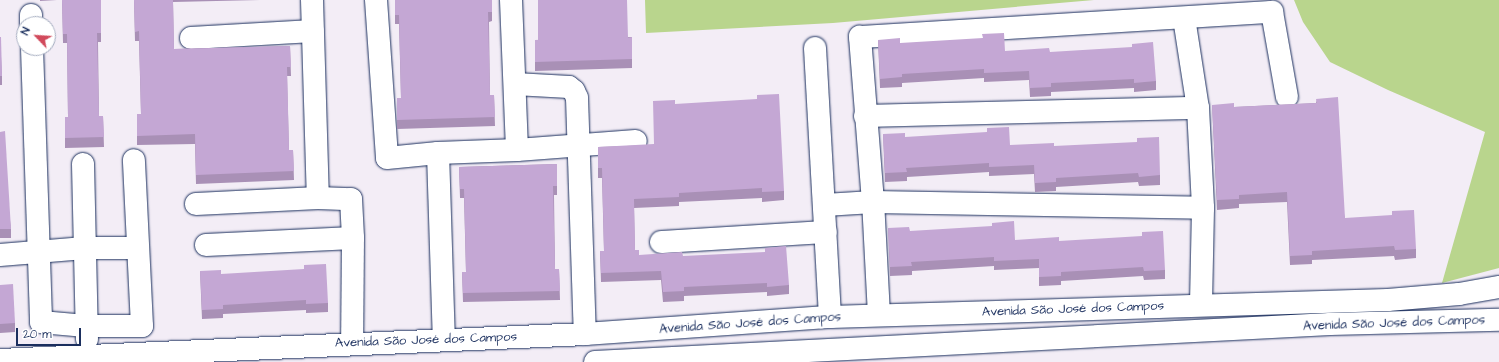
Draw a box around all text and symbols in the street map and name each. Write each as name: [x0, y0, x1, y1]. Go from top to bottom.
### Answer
north arrow: [16, 16, 56, 56]
text: N: [17, 25, 34, 37]
street label: Avenida São José dos Campos: [982, 298, 1164, 320]
street label: Avenida São José dos Campos: [659, 309, 841, 337]
street label: Avenida São José dos Campos: [1303, 312, 1485, 334]
scale bar: [18, 320, 83, 346]
text: 20 m: [23, 326, 52, 343]
street label: Avenida São José dos Campos: [335, 329, 517, 351]

